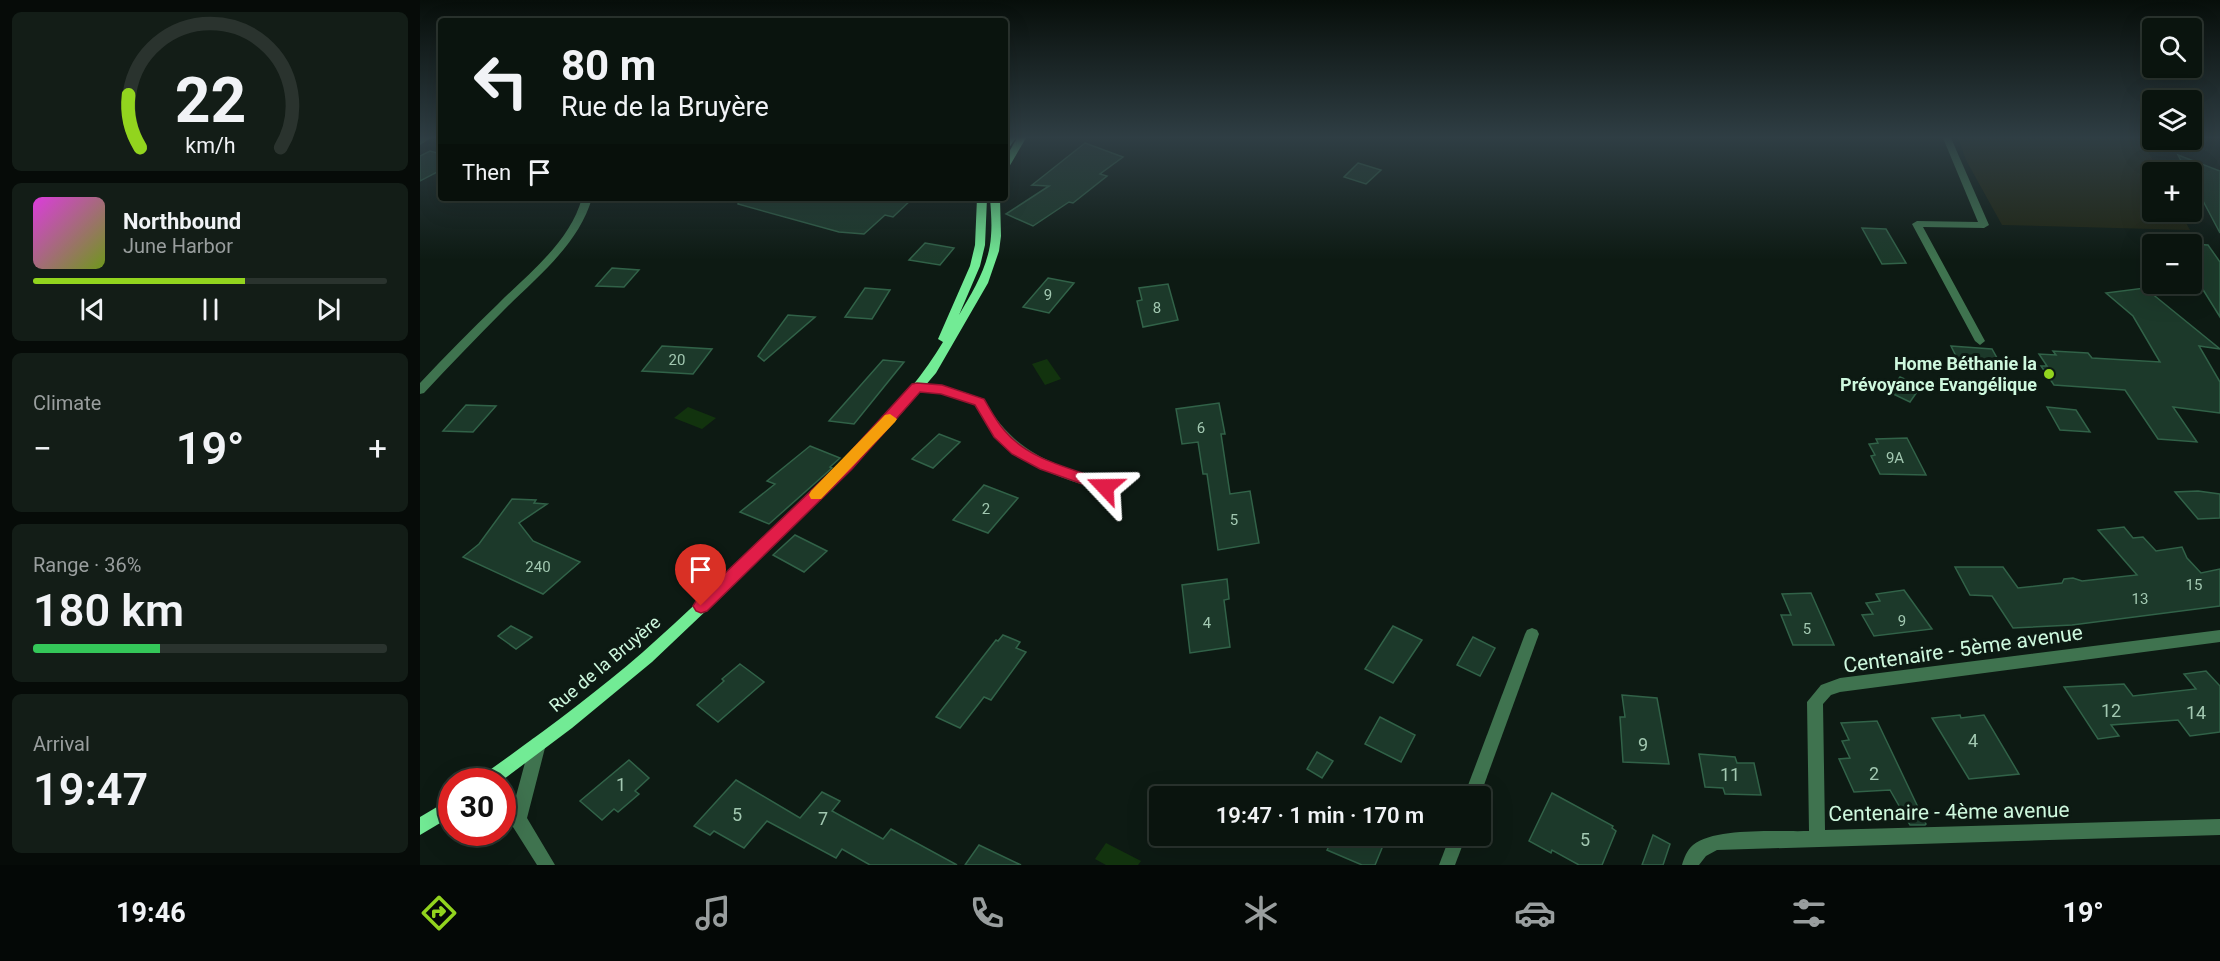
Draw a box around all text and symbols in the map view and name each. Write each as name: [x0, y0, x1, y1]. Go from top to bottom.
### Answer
map controls: [2142, 18, 2202, 294]
button: search: [2142, 18, 2202, 78]
text: 80 m: [561, 41, 656, 90]
icon: left: [462, 42, 540, 120]
text: 22: [174, 64, 246, 137]
button: layers: [2142, 90, 2202, 150]
text: Rue de la Bruyère: [561, 91, 769, 123]
text: km/h: [185, 134, 235, 159]
icon: arrive: [523, 156, 556, 189]
text: Then: [462, 160, 511, 185]
button: +: [2142, 162, 2202, 222]
text: Northbound: [123, 209, 241, 234]
text: June Harbor: [123, 234, 233, 258]
button: −: [2142, 234, 2202, 294]
house number: 9: [1044, 286, 1052, 304]
icon: previous: [76, 293, 109, 326]
icon: pause: [194, 293, 227, 326]
icon: next: [312, 293, 345, 326]
house number: 8: [1153, 299, 1161, 317]
house number: 20: [669, 351, 685, 369]
place label: Home Béthanie la Prévoyance Evangélique: [1840, 353, 2037, 395]
marker: Home Béthanie la Prévoyance Evangélique: [2042, 367, 2056, 381]
text: Climate: [33, 391, 101, 415]
house number: 6: [1197, 419, 1205, 437]
text: 19°: [176, 422, 244, 475]
text: −: [33, 429, 52, 468]
text: +: [368, 429, 387, 468]
house number: 9A: [1886, 449, 1904, 467]
position arrow: [1073, 455, 1137, 519]
house number: 2: [982, 500, 990, 518]
house number: 5: [1230, 511, 1238, 529]
pin: [675, 544, 726, 606]
text: Range · 36%: [33, 553, 141, 577]
icon: arrive: [684, 553, 717, 586]
house number: 240: [525, 558, 551, 576]
house number: 15: [2186, 576, 2202, 594]
text: 180 km: [33, 584, 184, 637]
house number: 13: [2132, 590, 2148, 608]
street label: Rue de la Bruyère: [545, 611, 664, 716]
house number: 9: [1898, 612, 1906, 630]
house number: 4: [1203, 614, 1212, 632]
house number: 5: [1803, 620, 1811, 638]
street label: Centenaire - 5ème avenue: [1842, 620, 2084, 678]
house number: 12: [2101, 700, 2121, 721]
house number: 14: [2186, 702, 2206, 723]
house number: 4: [1968, 730, 1978, 751]
text: Arrival: [33, 732, 90, 756]
house number: 9: [1638, 734, 1648, 755]
text: 19:47: [33, 763, 148, 816]
house number: 2: [1869, 763, 1879, 784]
house number: 11: [1720, 764, 1740, 785]
speed limit sign: 30: [438, 768, 516, 846]
house number: 1: [616, 774, 626, 795]
street label: Centenaire - 4ème avenue: [1828, 798, 2070, 826]
text: 19:47 · 1 min · 170 m: [1216, 803, 1424, 828]
house number: 5: [732, 804, 742, 825]
house number: 7: [818, 808, 828, 829]
house number: 5: [1580, 829, 1590, 850]
icon: directions: [418, 892, 460, 934]
icon: music: [692, 892, 734, 934]
icon: phone: [966, 892, 1008, 934]
icon: climate: [1240, 892, 1282, 934]
icon: car: [1514, 892, 1556, 934]
icon: filters: [1788, 892, 1830, 934]
text: 19:46: [116, 897, 186, 929]
text: 19°: [2062, 897, 2104, 929]

